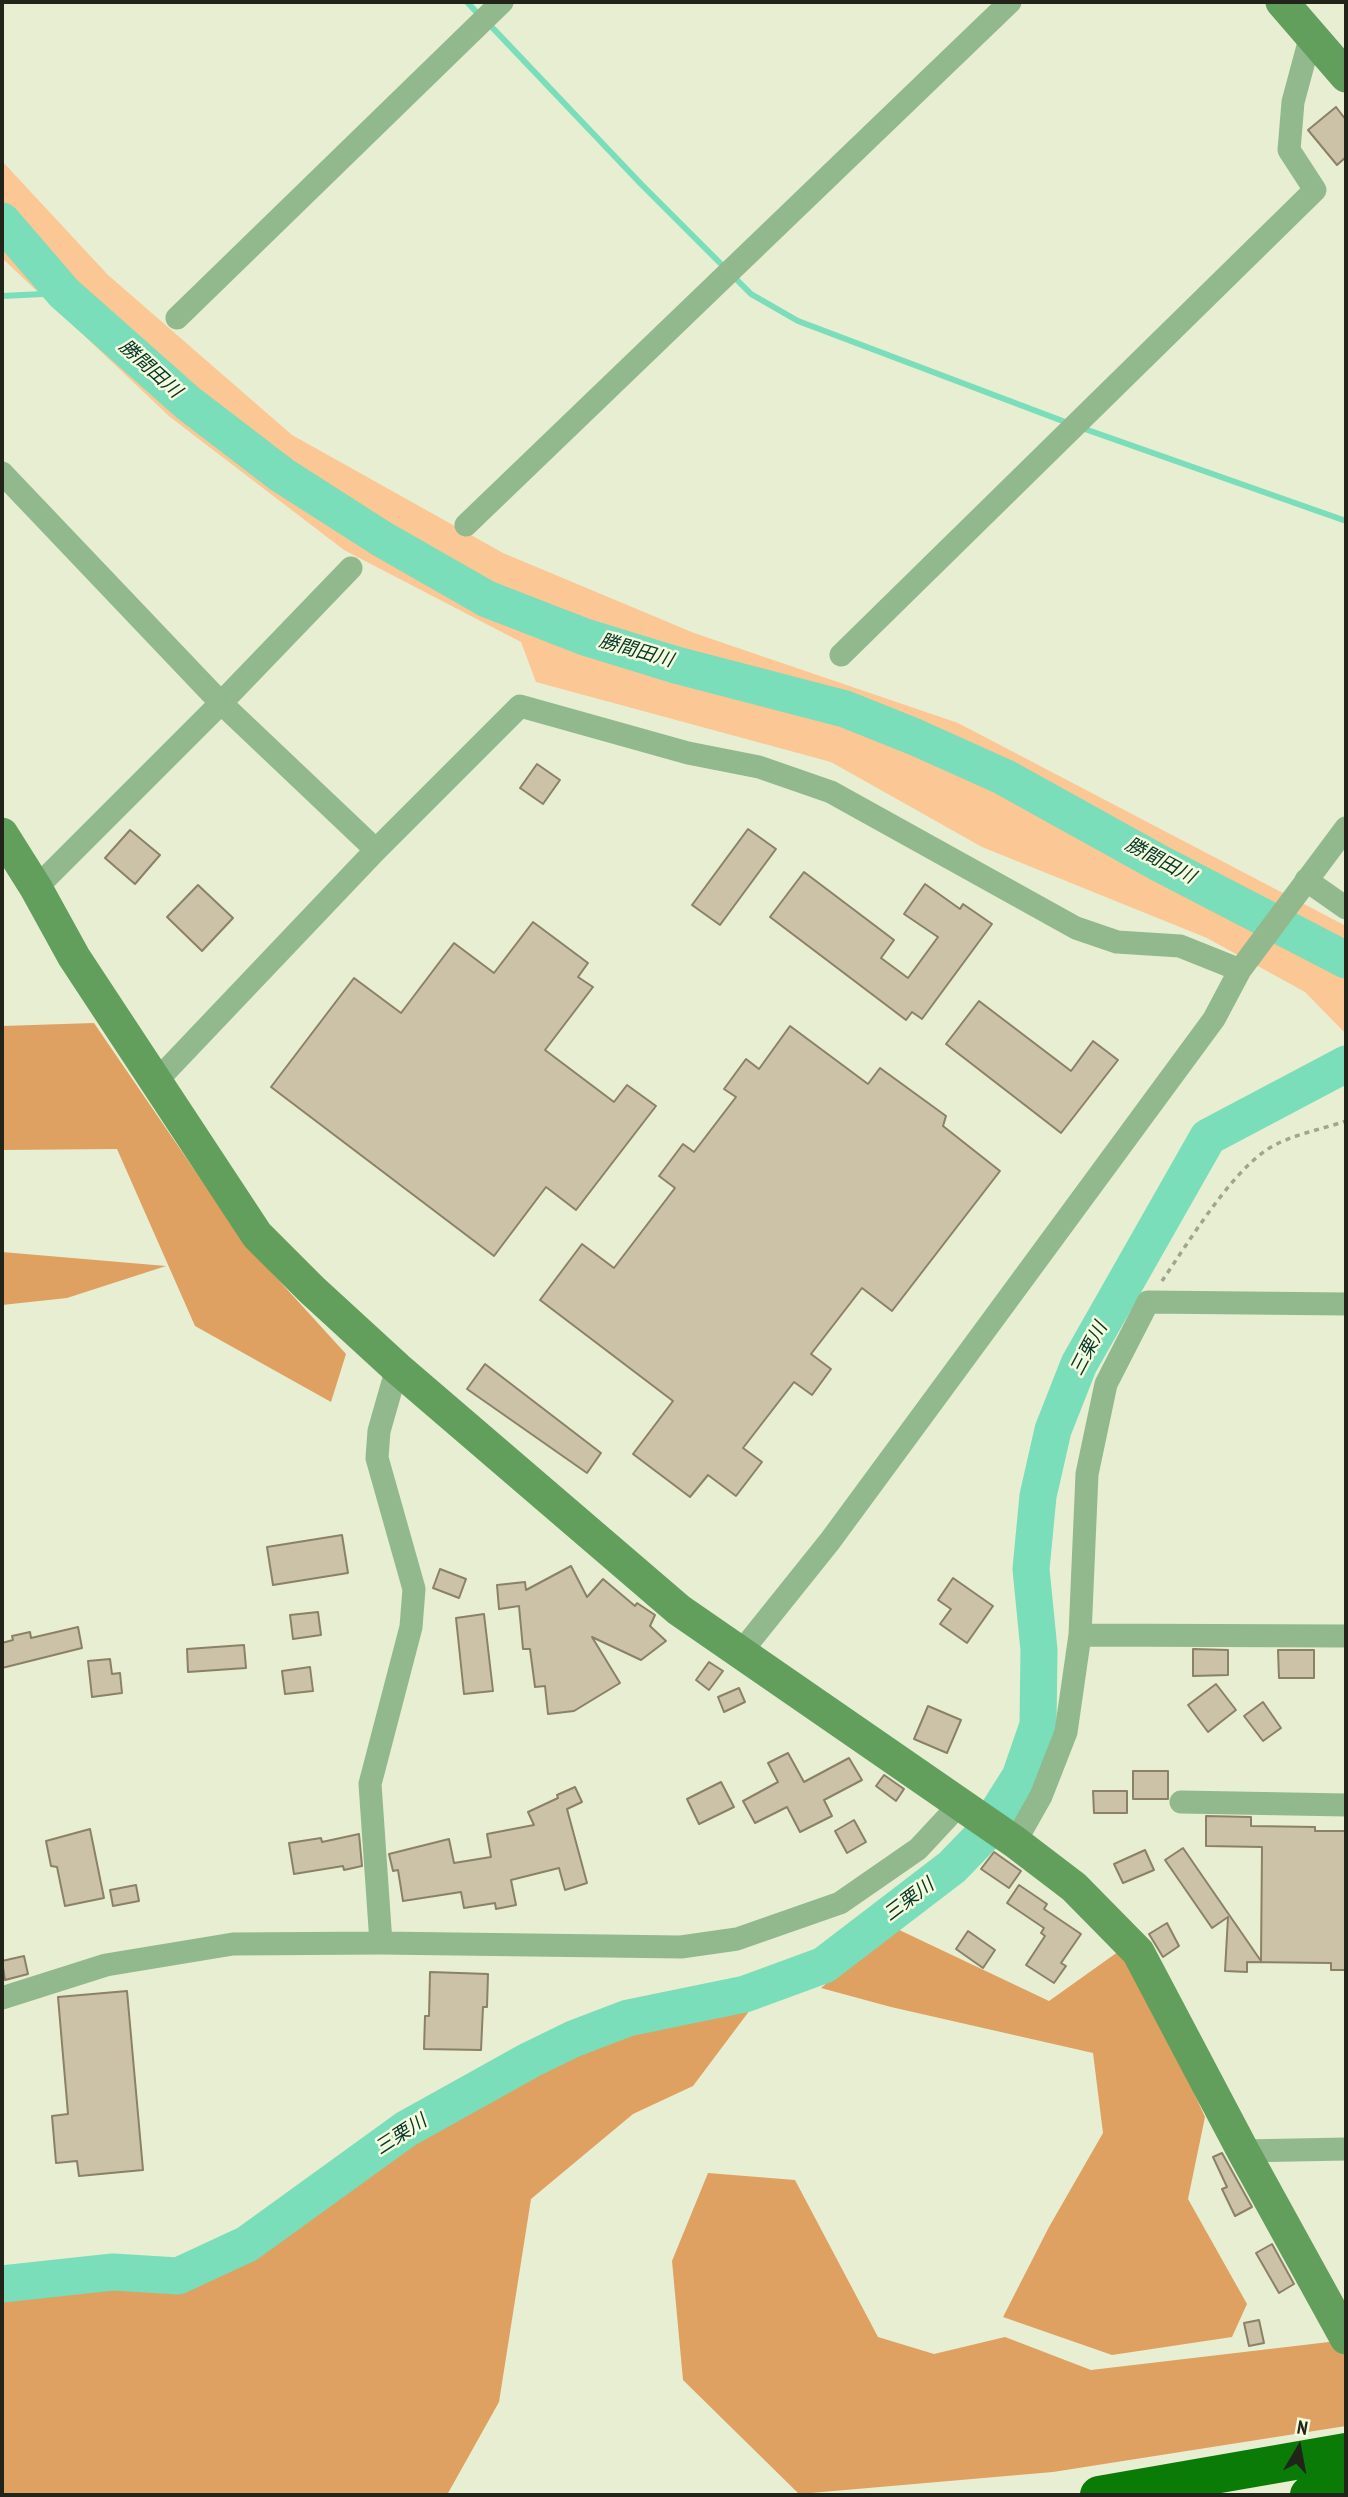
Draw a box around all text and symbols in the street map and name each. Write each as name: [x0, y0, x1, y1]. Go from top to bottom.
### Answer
water label: 勝間田川: [114, 335, 186, 403]
water label: 勝間田川: [596, 630, 676, 672]
water label: 勝間田川: [1121, 833, 1199, 889]
water label: 三栗川: [1066, 1318, 1112, 1380]
water label: 三栗川: [879, 1874, 939, 1926]
water label: 三栗川: [371, 2110, 431, 2160]
north arrow: [1264, 2413, 1334, 2483]
text: N: [1296, 2415, 1310, 2440]

